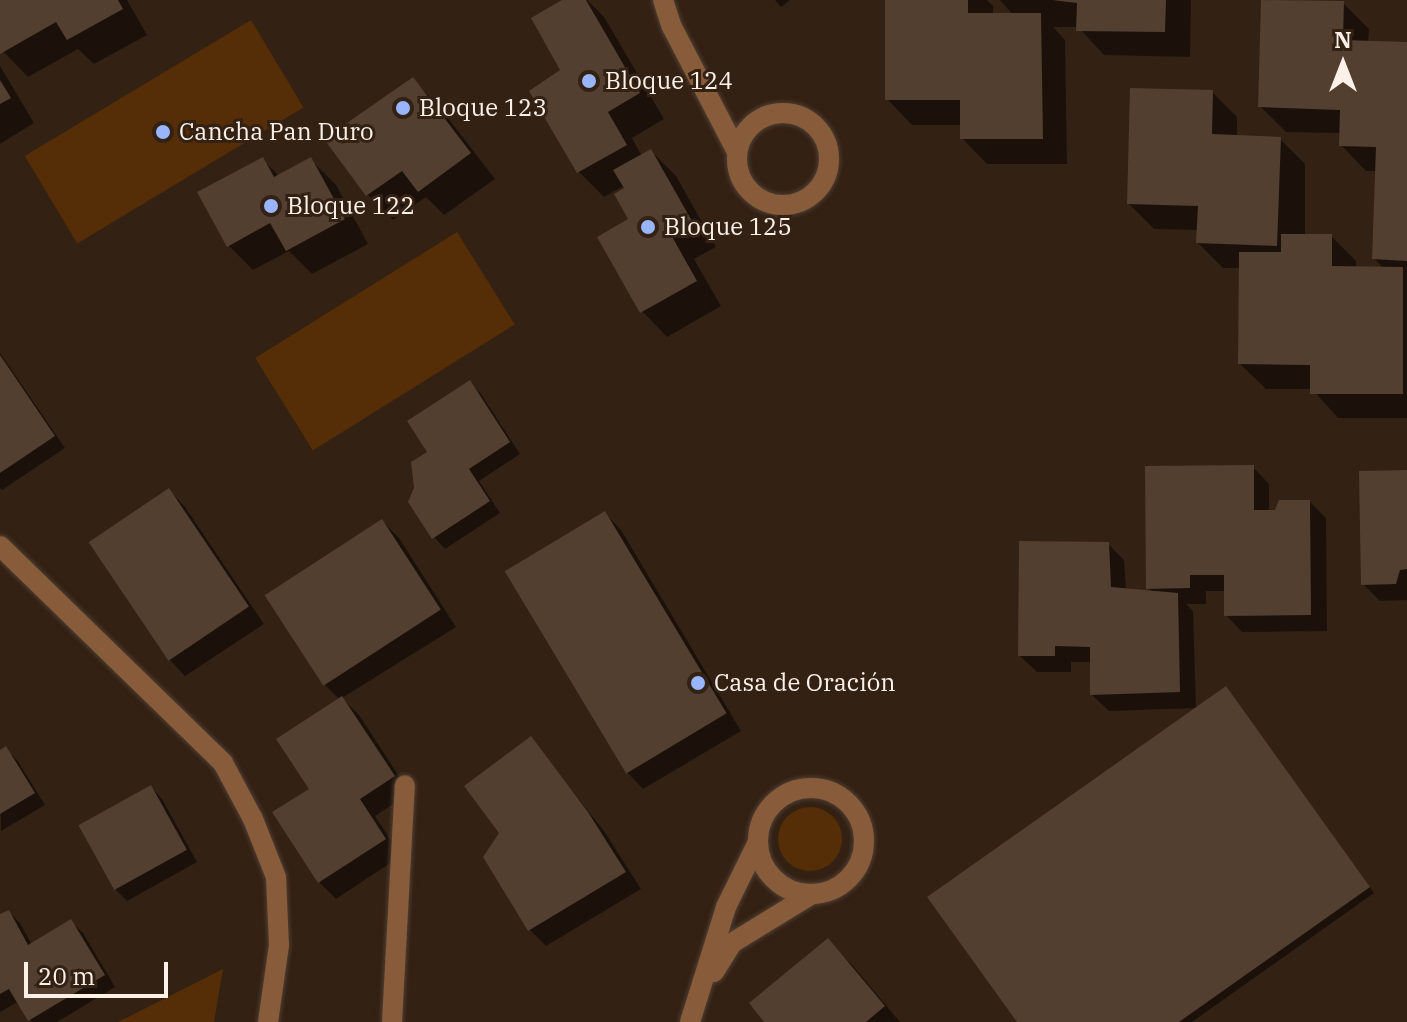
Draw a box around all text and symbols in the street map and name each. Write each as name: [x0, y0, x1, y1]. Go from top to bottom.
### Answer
north arrow: [1303, 24, 1383, 104]
text: N: [1334, 25, 1352, 54]
place label: Bloque 124: [605, 67, 733, 95]
marker: Bloque 124: [580, 72, 598, 90]
place label: Bloque 123: [419, 94, 547, 122]
marker: Bloque 123: [394, 99, 412, 117]
place label: Cancha Pan Duro: [179, 118, 373, 146]
marker: Cancha Pan Duro: [154, 123, 172, 141]
place label: Bloque 122: [287, 192, 415, 220]
marker: Bloque 122: [262, 197, 280, 215]
place label: Bloque 125: [664, 213, 792, 241]
marker: Bloque 125: [639, 218, 657, 236]
place label: Casa de Oración: [714, 669, 896, 697]
marker: Casa de Oración: [689, 674, 707, 692]
scale bar: [28, 946, 172, 996]
text: 20 m: [38, 960, 95, 992]

